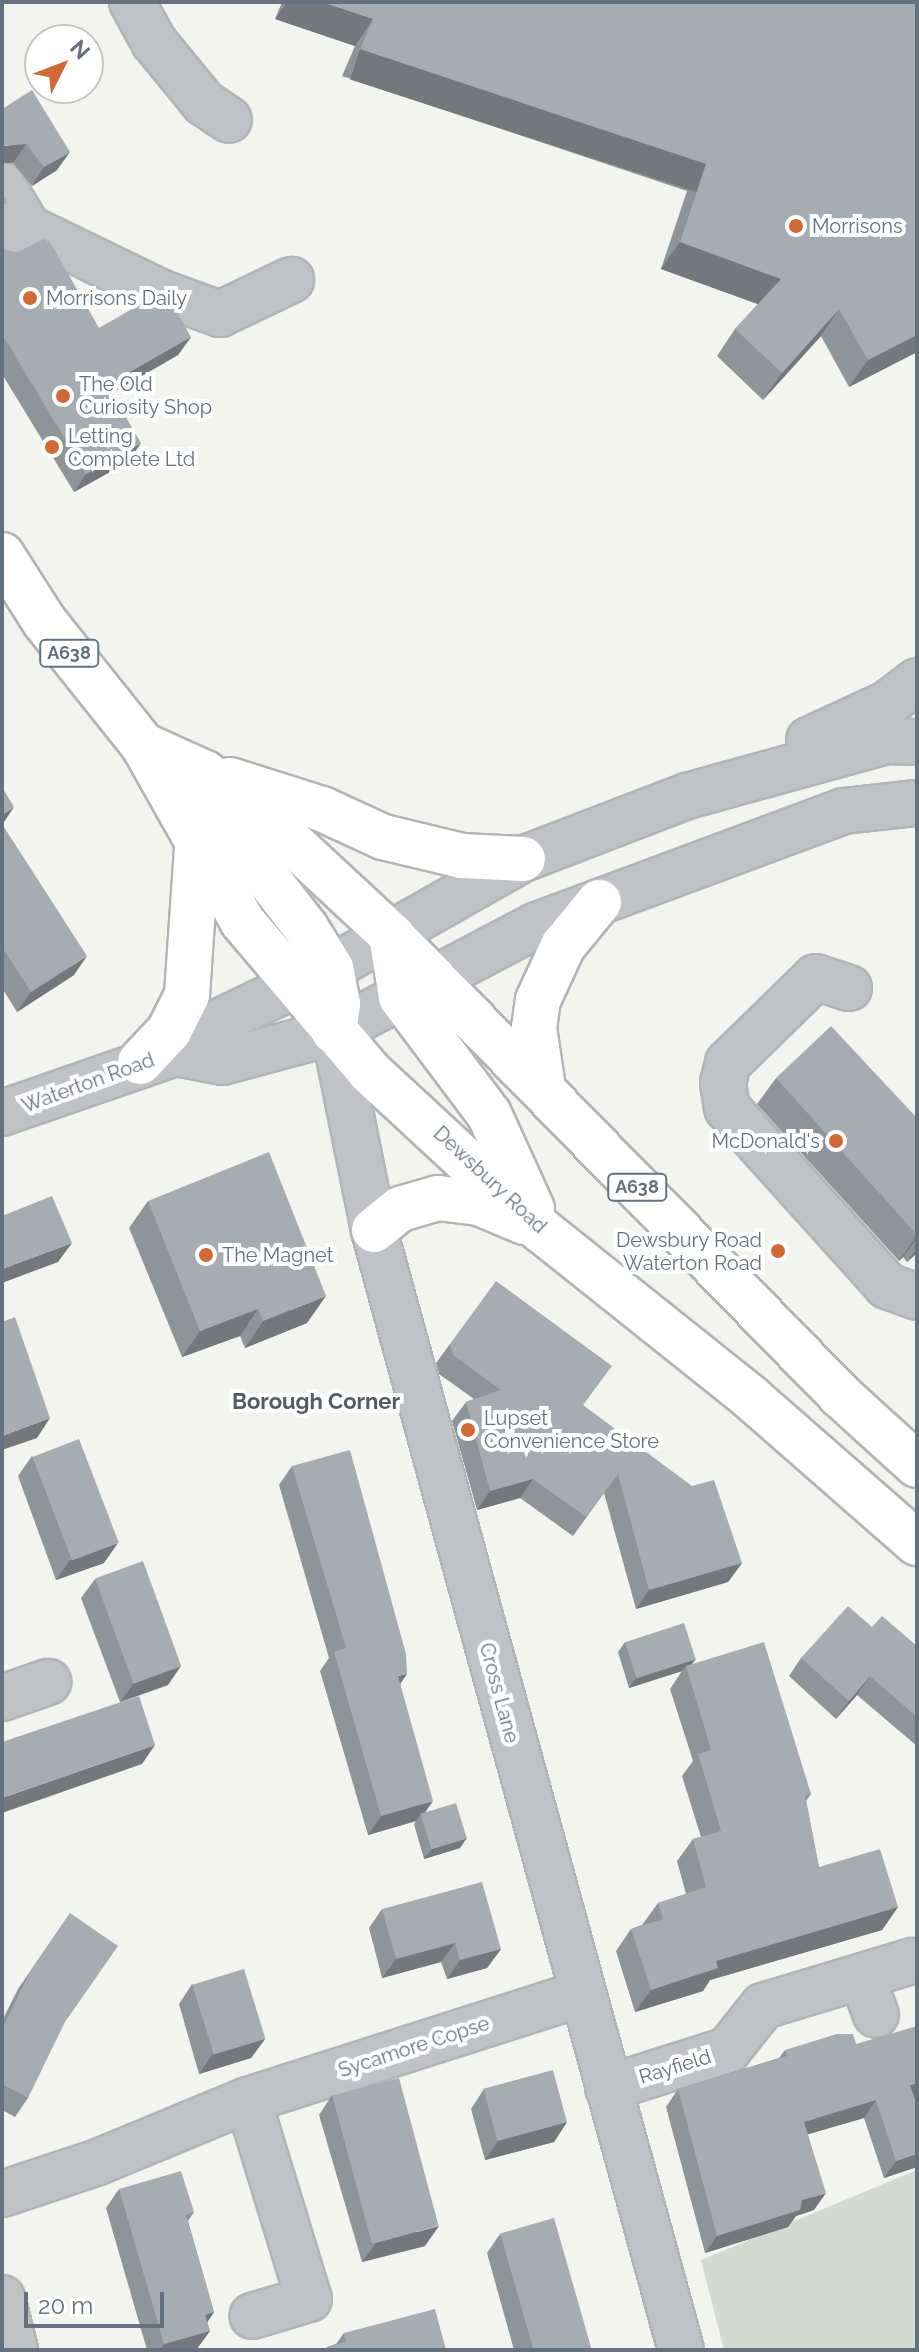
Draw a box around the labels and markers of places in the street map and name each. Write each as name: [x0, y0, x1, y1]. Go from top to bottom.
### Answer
place label: Morrisons: [812, 214, 903, 238]
marker: Morrisons: [787, 217, 805, 235]
place label: Morrisons Daily: [46, 286, 187, 310]
marker: Morrisons Daily: [21, 289, 39, 307]
place label: The Old Curiosity Shop: [79, 372, 213, 419]
marker: The Old Curiosity Shop: [54, 387, 72, 405]
place label: Letting Complete Ltd: [68, 424, 195, 471]
marker: Letting Complete Ltd: [43, 438, 61, 456]
place label: McDonald's: [712, 1129, 820, 1153]
marker: McDonald's: [827, 1132, 845, 1150]
place label: Dewsbury Road Waterton Road: [615, 1228, 762, 1275]
marker: Dewsbury Road Waterton Road: [769, 1242, 787, 1260]
place label: The Magnet: [222, 1243, 333, 1267]
marker: The Magnet: [197, 1246, 215, 1264]
place label: Lupset Convenience Store: [484, 1406, 659, 1453]
marker: Lupset Convenience Store: [459, 1421, 477, 1439]

